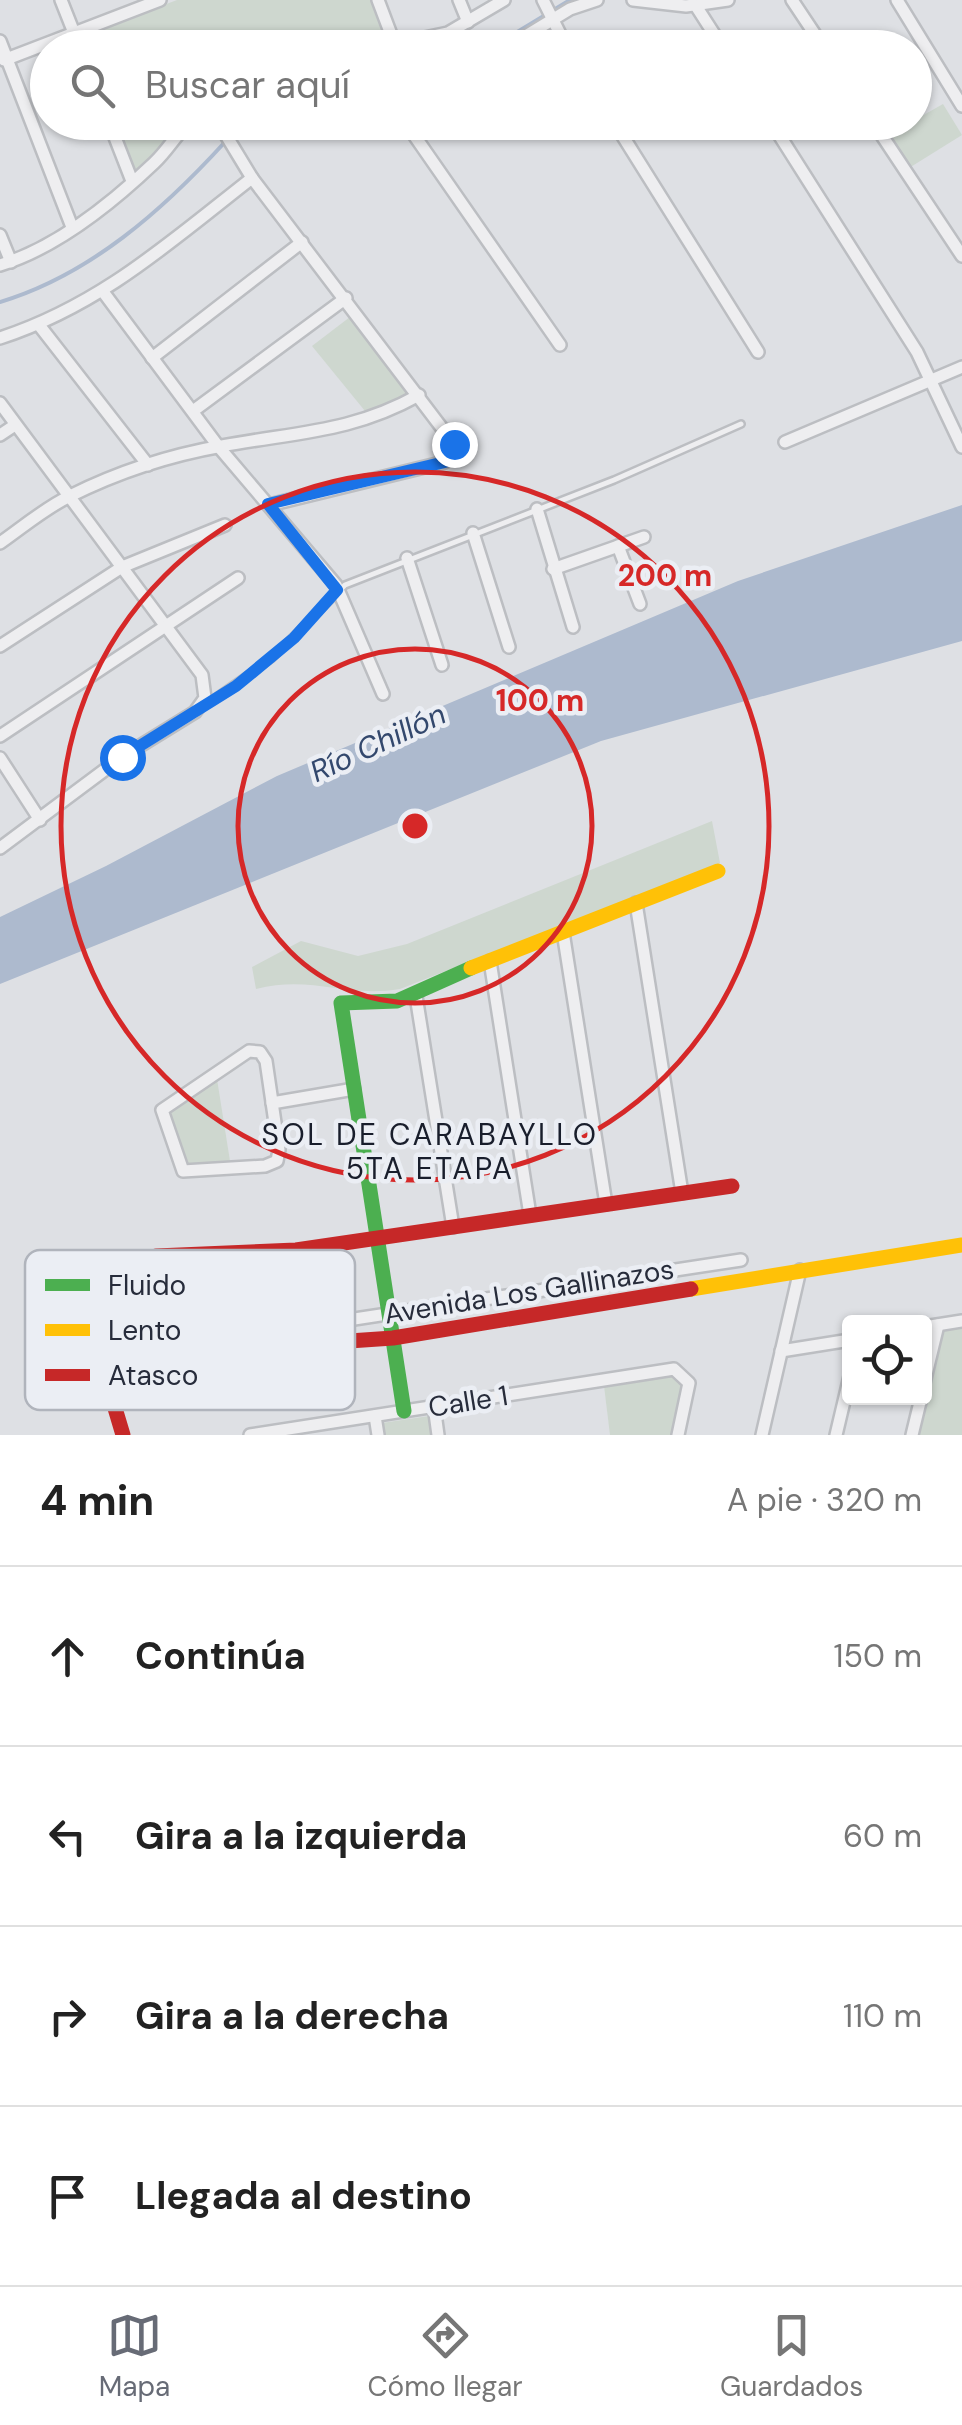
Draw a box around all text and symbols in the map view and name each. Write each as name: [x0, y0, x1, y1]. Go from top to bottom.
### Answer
search box: [30, 30, 932, 140]
icon: search: [65, 58, 120, 113]
text: Buscar aquí: [145, 60, 350, 110]
route end: [432, 422, 478, 468]
text: 200 m: [618, 556, 712, 595]
text: 100 m: [496, 681, 584, 720]
water label: Río Chillón: [304, 694, 452, 791]
route start: [100, 735, 146, 781]
centre of rings: [397, 808, 433, 844]
district label: SOL DE CARABAYLLO 5TA ETAPA: [262, 1115, 598, 1188]
legend: [25, 1250, 355, 1410]
street label: Avenida Los Gallinazos: [382, 1250, 677, 1333]
text: Fluido: [108, 1267, 186, 1304]
text: Lento: [108, 1312, 181, 1349]
map controls: [842, 1315, 932, 1405]
button: locate: [842, 1315, 932, 1405]
text: Atasco: [108, 1357, 198, 1394]
street label: Calle 1: [426, 1377, 510, 1426]
text: 4 min: [40, 1473, 154, 1528]
text: A pie · 320 m: [727, 1479, 922, 1521]
icon: ahead: [40, 1629, 95, 1684]
text: Continúa: [135, 1631, 306, 1681]
text: 150 m: [834, 1635, 922, 1677]
icon: left: [40, 1809, 95, 1864]
text: Gira a la izquierda: [135, 1811, 467, 1861]
text: 60 m: [843, 1815, 922, 1857]
icon: right: [40, 1989, 95, 2044]
text: Gira a la derecha: [135, 1991, 449, 2041]
text: 110 m: [843, 1995, 922, 2037]
icon: arrive: [40, 2169, 95, 2224]
text: Llegada al destino: [135, 2171, 472, 2221]
tab: Mapa: [99, 2308, 170, 2405]
tab: Cómo llegar: [367, 2308, 523, 2405]
tab: Guardados: [720, 2308, 863, 2405]

